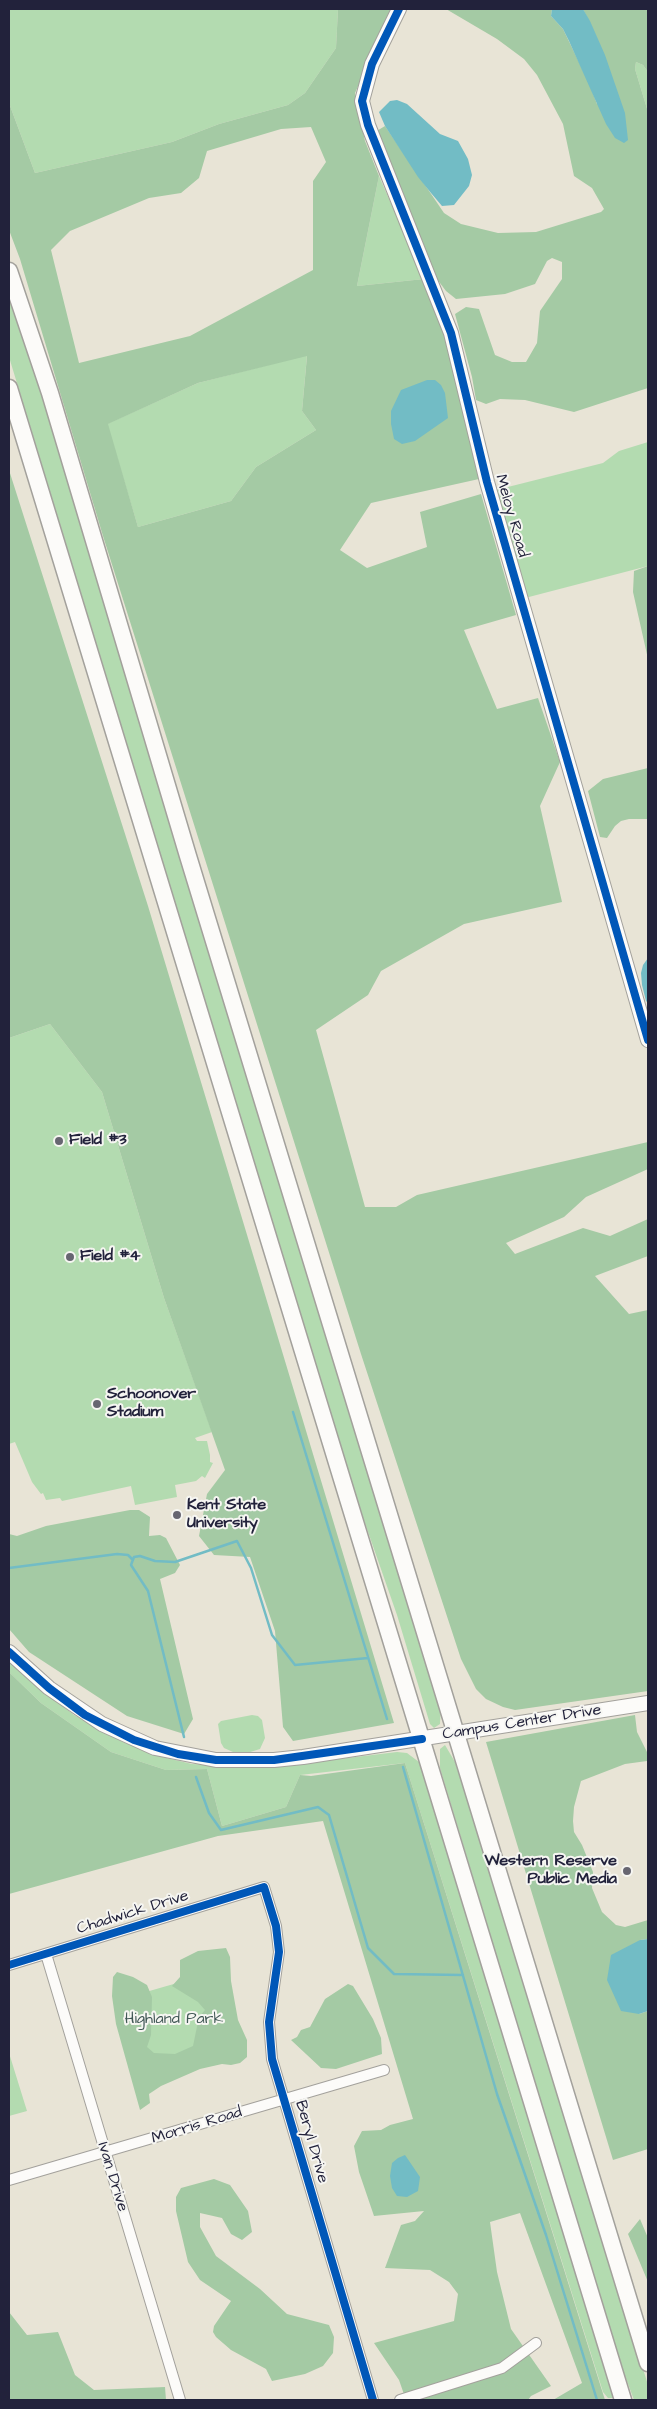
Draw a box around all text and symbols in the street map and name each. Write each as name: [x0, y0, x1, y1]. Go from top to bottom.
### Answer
street label: Meloy Road: [490, 472, 532, 560]
place label: Field #3: [69, 1131, 127, 1151]
marker: Field #3: [53, 1135, 65, 1147]
place label: Field #4: [80, 1247, 140, 1267]
marker: Field #4: [64, 1251, 76, 1263]
place label: Schoonover Stadium: [107, 1385, 196, 1423]
marker: Schoonover Stadium: [91, 1398, 103, 1410]
place label: Kent State University: [187, 1496, 266, 1534]
marker: Kent State University: [171, 1509, 183, 1521]
street label: Campus Center Drive: [441, 1701, 603, 1745]
place label: Western Reserve Public Media: [484, 1852, 617, 1890]
marker: Western Reserve Public Media: [621, 1865, 633, 1877]
street label: Chadwick Drive: [75, 1887, 191, 1939]
park label: Highland Park: [125, 2010, 223, 2030]
street label: Beryl Drive: [290, 2098, 332, 2186]
street label: Morris Road: [149, 2103, 245, 2149]
street label: Ivan Drive: [92, 2140, 132, 2214]

